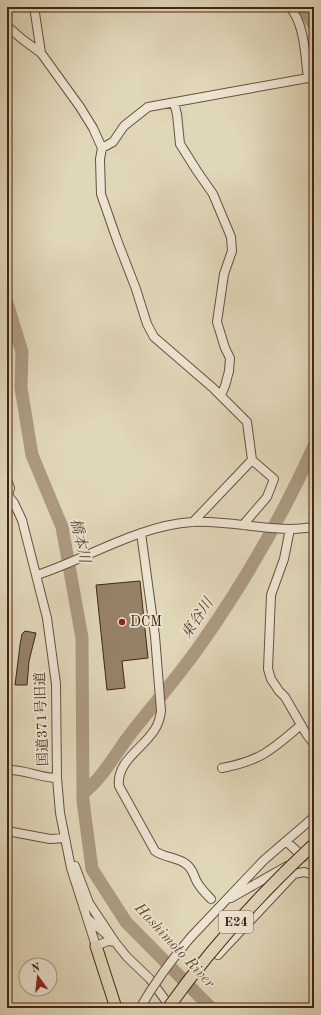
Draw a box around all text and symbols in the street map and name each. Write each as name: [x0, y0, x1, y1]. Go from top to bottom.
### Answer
water label: 橋本川: [67, 517, 94, 567]
water label: 東谷川: [178, 593, 218, 642]
place label: DCM: [130, 615, 162, 629]
marker: DCM: [117, 617, 127, 627]
street label: 国道371号旧道: [32, 672, 51, 766]
water label: Hashimoto River: [130, 900, 217, 992]
road number: E24: [219, 911, 253, 933]
north arrow: [18, 957, 58, 997]
text: N: [30, 962, 42, 975]

